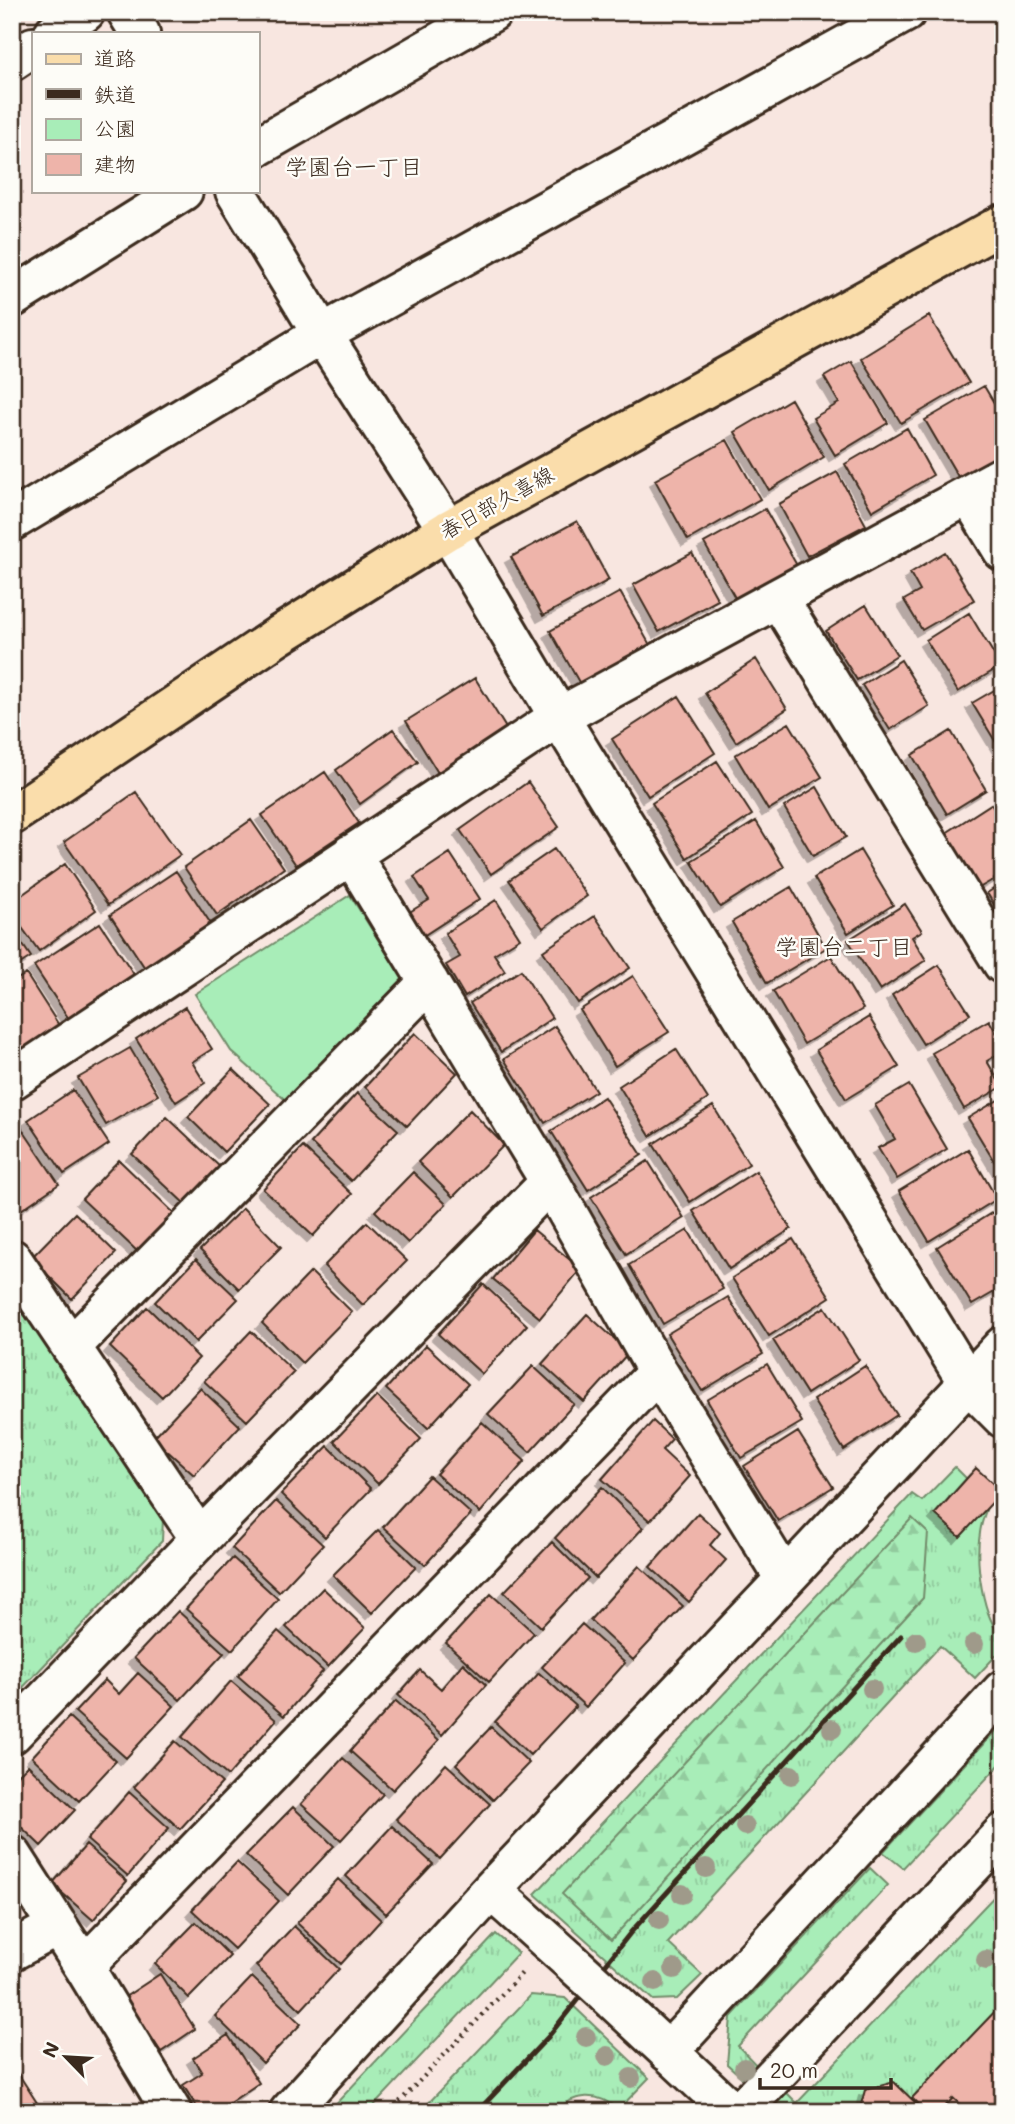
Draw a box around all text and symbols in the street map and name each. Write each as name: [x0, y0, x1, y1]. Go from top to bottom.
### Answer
legend: [32, 32, 259, 192]
text: 道路: [94, 44, 136, 71]
text: 鉄道: [94, 80, 136, 107]
text: 公園: [94, 114, 136, 141]
text: 建物: [94, 150, 136, 177]
district label: 学園台一丁目: [285, 151, 423, 181]
street label: 春日部久喜線: [435, 459, 558, 544]
district label: 学園台二丁目: [775, 931, 913, 961]
north arrow: [32, 2022, 102, 2092]
text: N: [36, 2038, 65, 2061]
scale bar: [760, 2047, 891, 2091]
text: 20 m: [770, 2056, 818, 2083]

